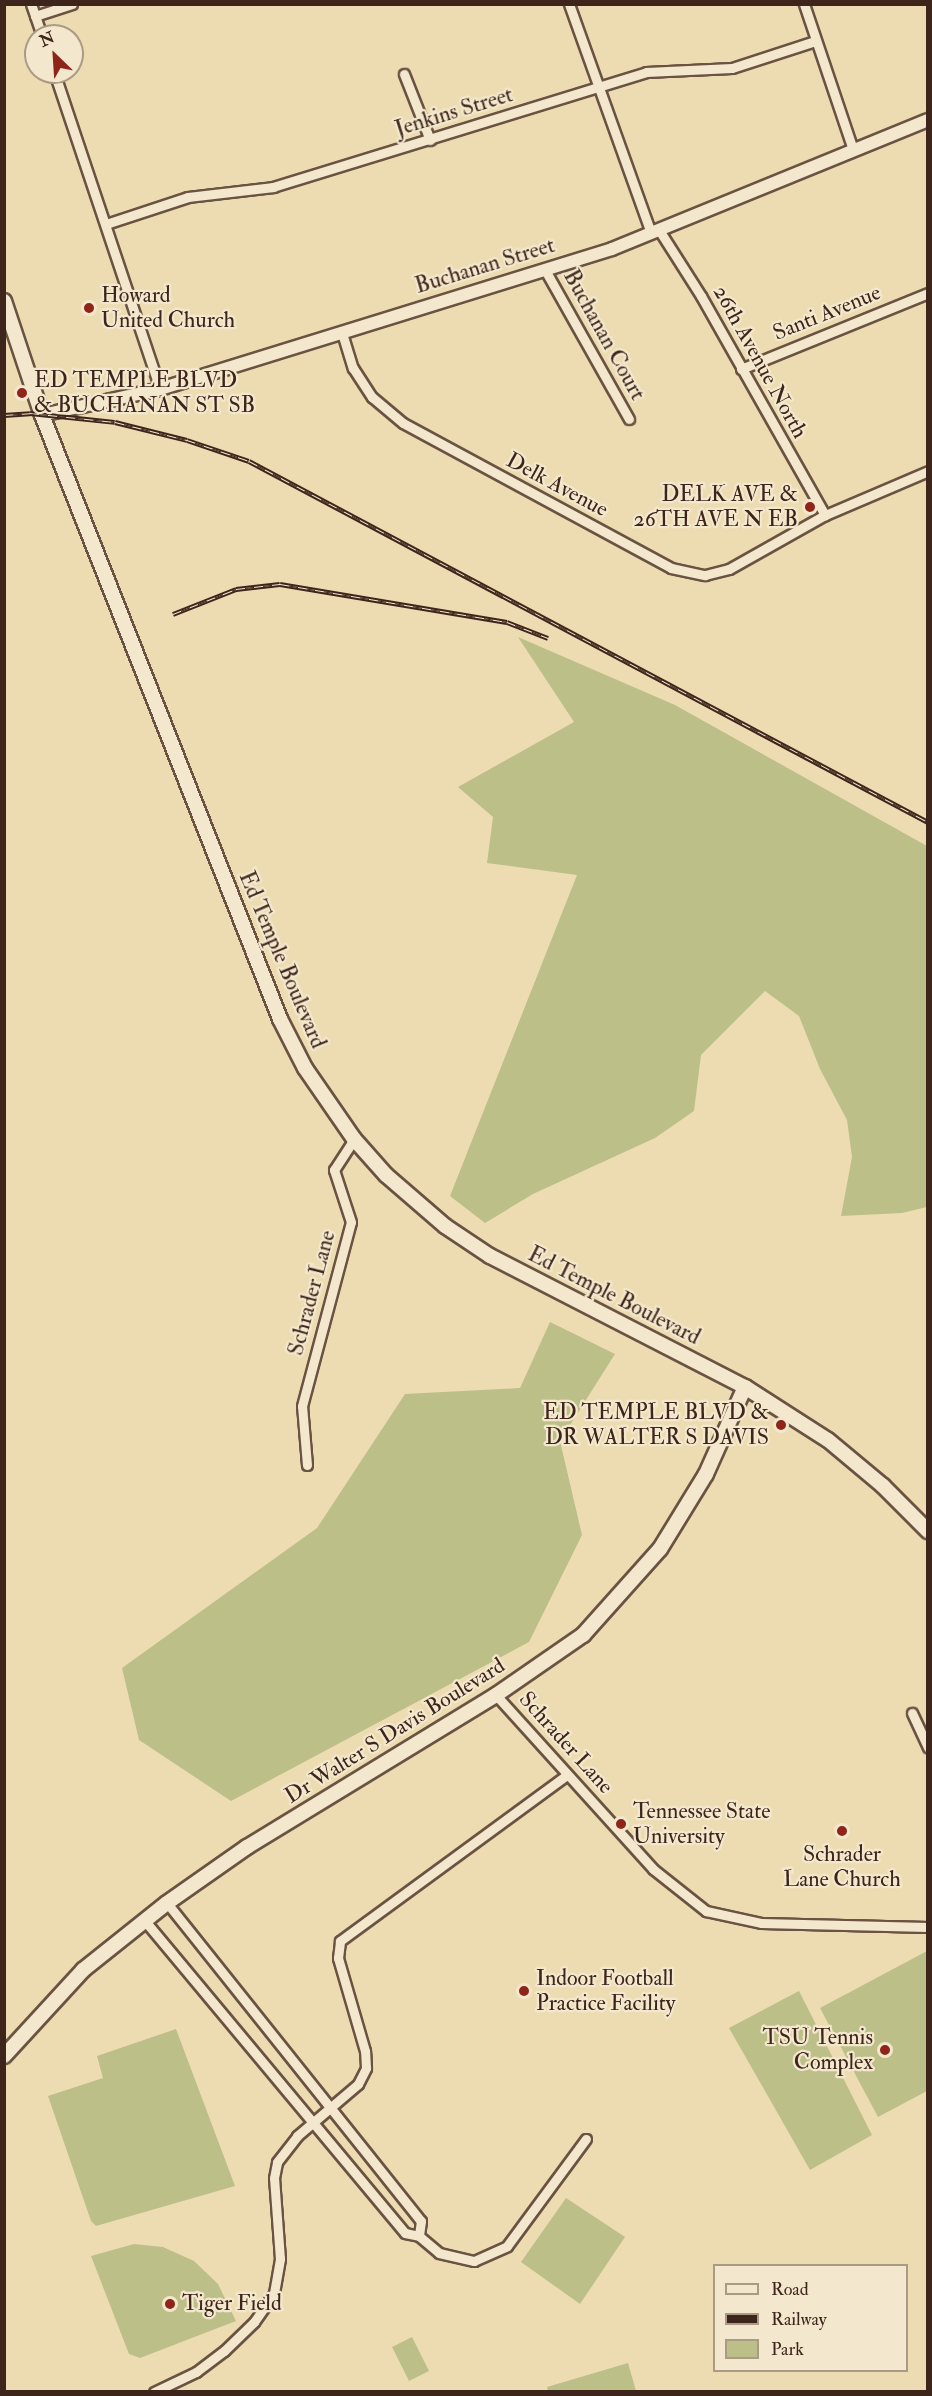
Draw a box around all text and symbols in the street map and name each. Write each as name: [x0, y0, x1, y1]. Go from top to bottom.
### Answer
north arrow: [24, 24, 84, 84]
text: N: [37, 27, 58, 52]
street label: Jenkins Street: [392, 82, 516, 142]
street label: Buchanan Street: [412, 232, 558, 300]
street label: Buchanan Court: [557, 265, 651, 405]
street label: Santi Avenue: [769, 279, 885, 347]
street label: 26th Avenue North: [707, 281, 813, 443]
place label: Howard United Church: [101, 282, 235, 334]
marker: Howard United Church: [82, 301, 96, 315]
place label: ED TEMPLE BLVD & BUCHANAN ST SB: [34, 367, 255, 418]
marker: ED TEMPLE BLVD & BUCHANAN ST SB: [15, 386, 29, 400]
street label: Delk Avenue: [502, 447, 612, 523]
place label: DELK AVE & 26TH AVE N EB: [634, 481, 798, 532]
marker: DELK AVE & 26TH AVE N EB: [803, 500, 817, 514]
street label: Ed Temple Boulevard: [233, 867, 331, 1053]
street label: Schrader Lane: [283, 1228, 341, 1358]
street label: Ed Temple Boulevard: [523, 1241, 705, 1351]
place label: ED TEMPLE BLVD & DR WALTER S DAVIS: [543, 1399, 769, 1450]
marker: ED TEMPLE BLVD & DR WALTER S DAVIS: [774, 1418, 788, 1432]
street label: Dr Walter S Davis Boulevard: [280, 1652, 510, 1810]
street label: Schrader Lane: [513, 1687, 619, 1799]
place label: Tennessee State University: [633, 1798, 770, 1850]
marker: Tennessee State University: [614, 1817, 628, 1831]
marker: Schrader Lane Church: [835, 1824, 849, 1838]
place label: Schrader Lane Church: [783, 1841, 901, 1892]
place label: Indoor Football Practice Facility: [536, 1965, 676, 2017]
marker: Indoor Football Practice Facility: [517, 1984, 531, 1998]
place label: TSU Tennis Complex: [763, 2024, 873, 2076]
marker: TSU Tennis Complex: [878, 2043, 892, 2057]
legend: [713, 2264, 908, 2372]
text: Road: [771, 2278, 809, 2301]
place label: Tiger Field: [182, 2291, 282, 2317]
marker: Tiger Field: [163, 2297, 177, 2311]
text: Railway: [771, 2308, 827, 2331]
text: Park: [771, 2338, 804, 2361]

